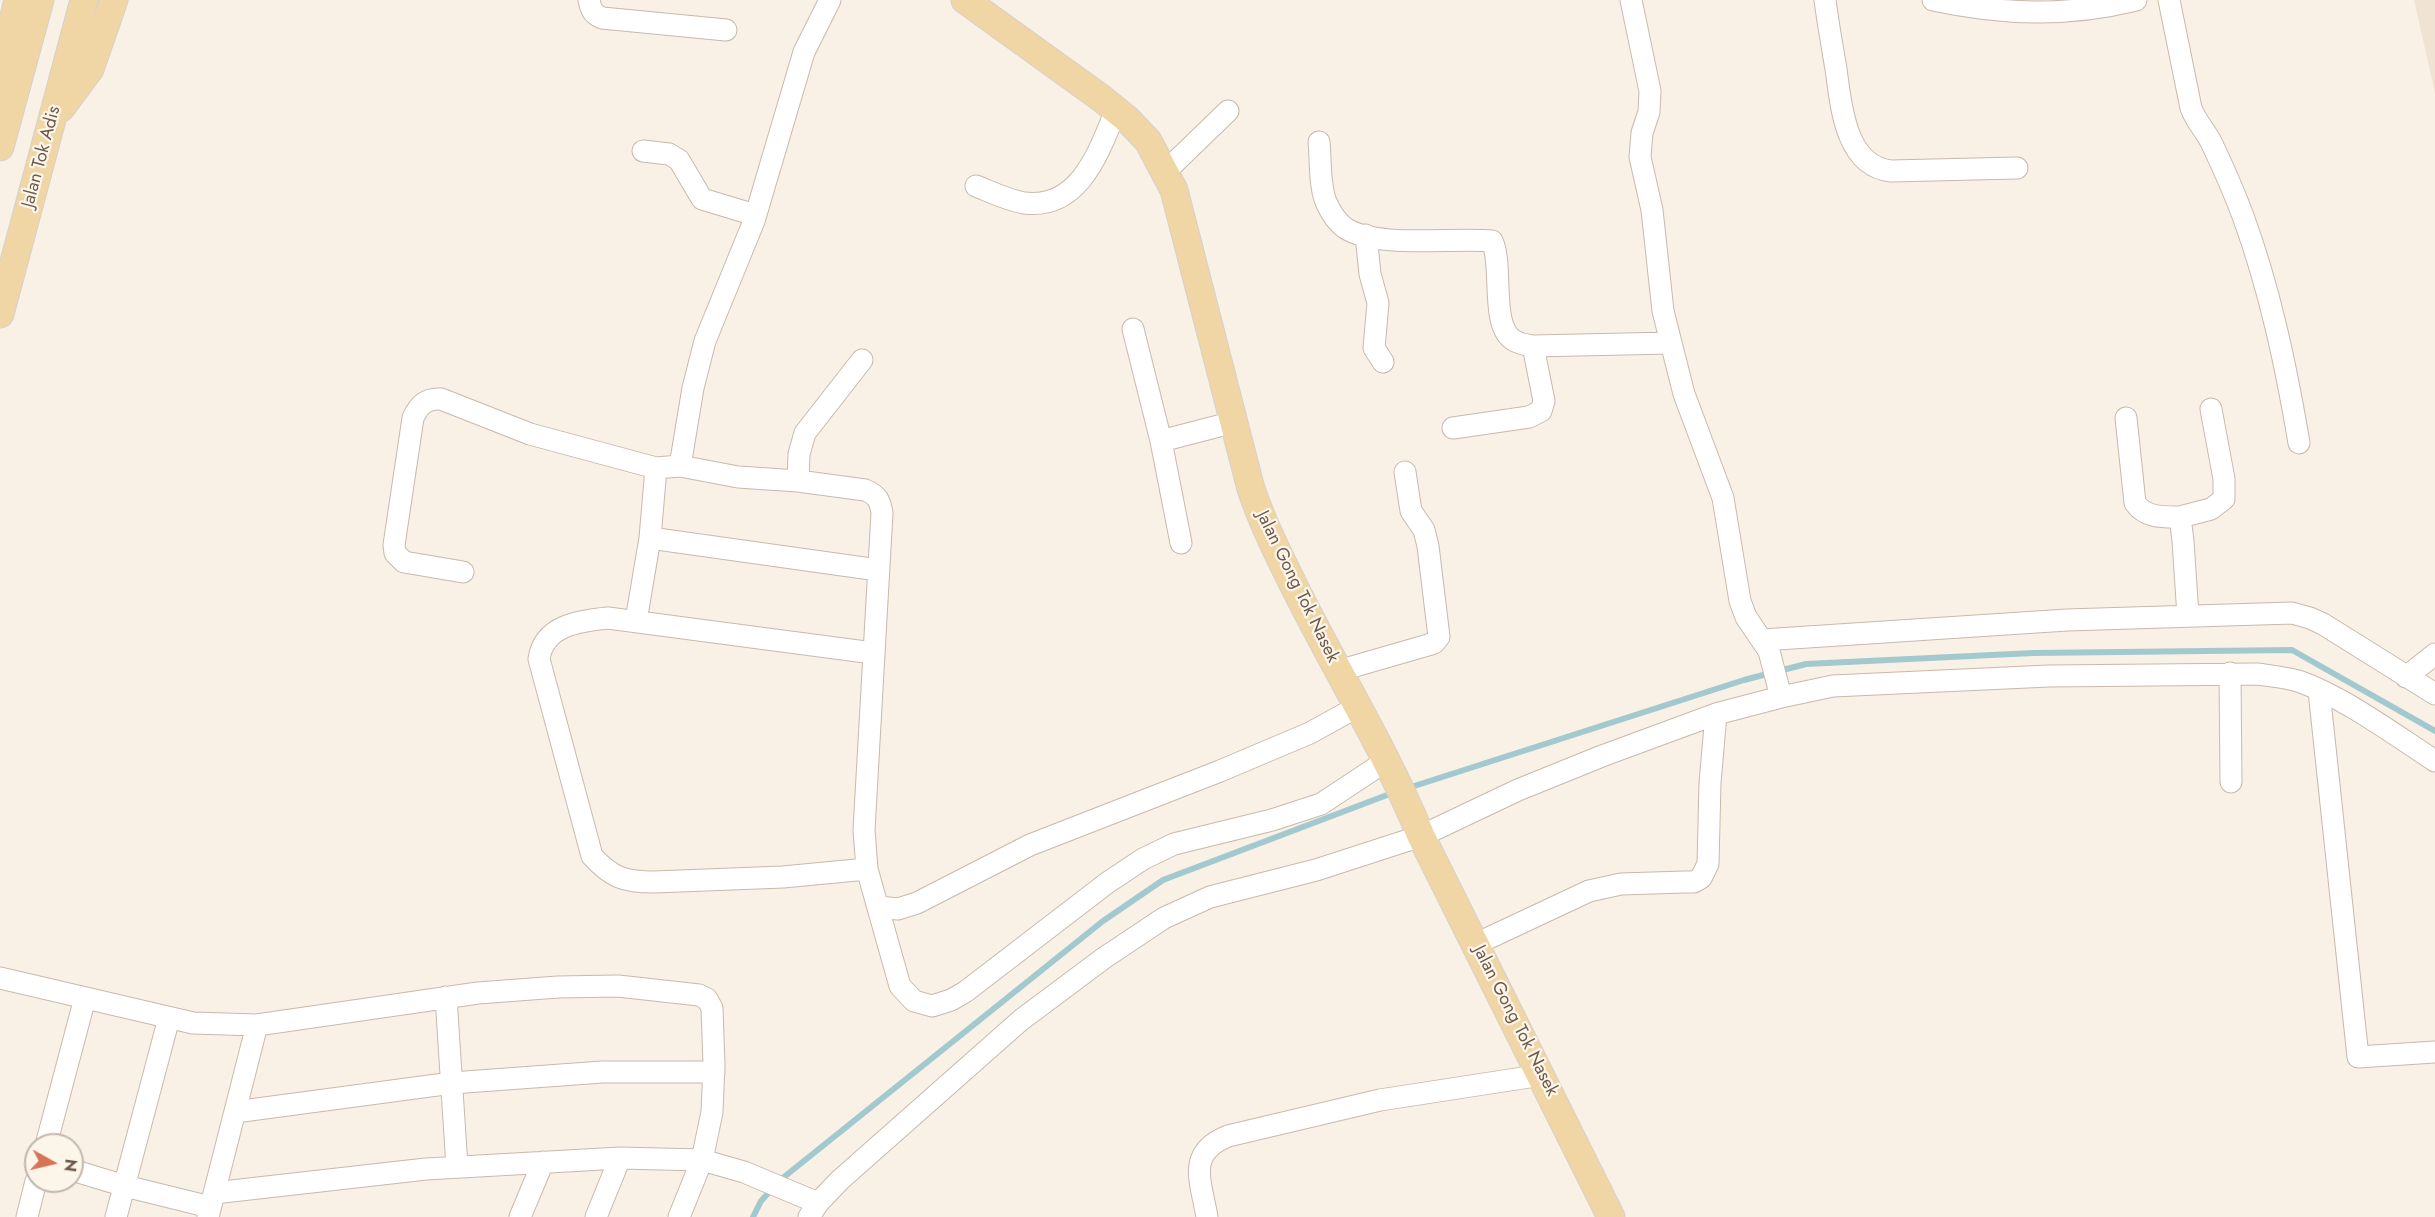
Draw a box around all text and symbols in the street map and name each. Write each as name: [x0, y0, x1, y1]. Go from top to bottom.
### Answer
street label: Jalan Tok Adis: [18, 104, 66, 210]
street label: Jalan Gong Tok Nasek: [1251, 508, 1343, 666]
street label: Jalan Gong Tok Nasek: [1468, 942, 1562, 1100]
north arrow: [24, 1133, 84, 1193]
text: N: [58, 1157, 83, 1173]

